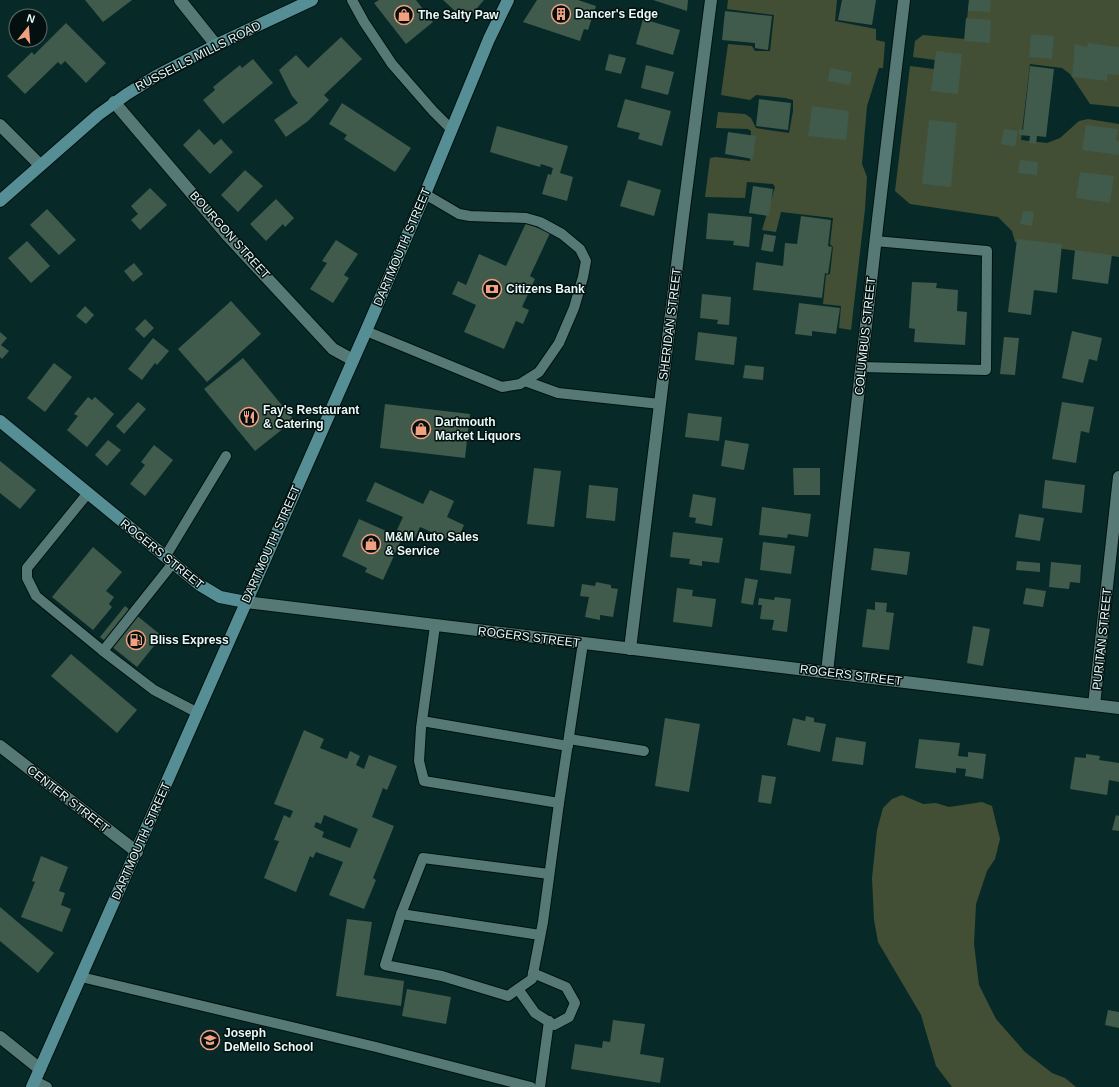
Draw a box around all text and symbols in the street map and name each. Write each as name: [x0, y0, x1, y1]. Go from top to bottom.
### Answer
building icon: Dancer's Edge: [550, 3, 572, 25]
shop icon: The Salty Paw: [393, 4, 415, 26]
place label: Dancer's Edge: [575, 7, 658, 21]
north arrow: [8, 8, 48, 48]
place label: The Salty Paw: [418, 8, 499, 22]
text: N: [25, 12, 37, 25]
street label: RUSSELLS MILLS ROAD: [133, 18, 263, 94]
street label: DARTMOUTH STREET: [371, 185, 434, 308]
street label: BOURGON STREET: [187, 188, 273, 282]
street label: SHERIDAN STREET: [656, 267, 684, 381]
street label: COLUMBUS STREET: [852, 276, 878, 396]
bank icon: Citizens Bank: [481, 278, 503, 300]
place label: Citizens Bank: [506, 282, 585, 296]
place label: Fay's Restaurant & Catering: [263, 403, 359, 431]
restaurant icon: Fay's Restaurant & Catering: [238, 406, 260, 428]
place label: Dartmouth Market Liquors: [435, 415, 521, 443]
shop icon: Dartmouth Market Liquors: [410, 418, 432, 440]
street label: DARTMOUTH STREET: [239, 482, 304, 605]
street label: ROGERS STREET: [118, 516, 207, 592]
place label: M&M Auto Sales & Service: [385, 530, 479, 558]
shop icon: M&M Auto Sales & Service: [360, 533, 382, 555]
street label: PURITAN STREET: [1090, 587, 1114, 691]
street label: ROGERS STREET: [477, 624, 581, 650]
fuel station icon: Bliss Express: [125, 629, 147, 651]
place label: Bliss Express: [150, 633, 229, 647]
street label: ROGERS STREET: [799, 662, 903, 688]
street label: CENTER STREET: [24, 763, 112, 836]
street label: DARTMOUTH STREET: [109, 779, 174, 902]
place label: Joseph DeMello School: [224, 1026, 313, 1054]
school or university icon: Joseph DeMello School: [199, 1029, 221, 1051]

